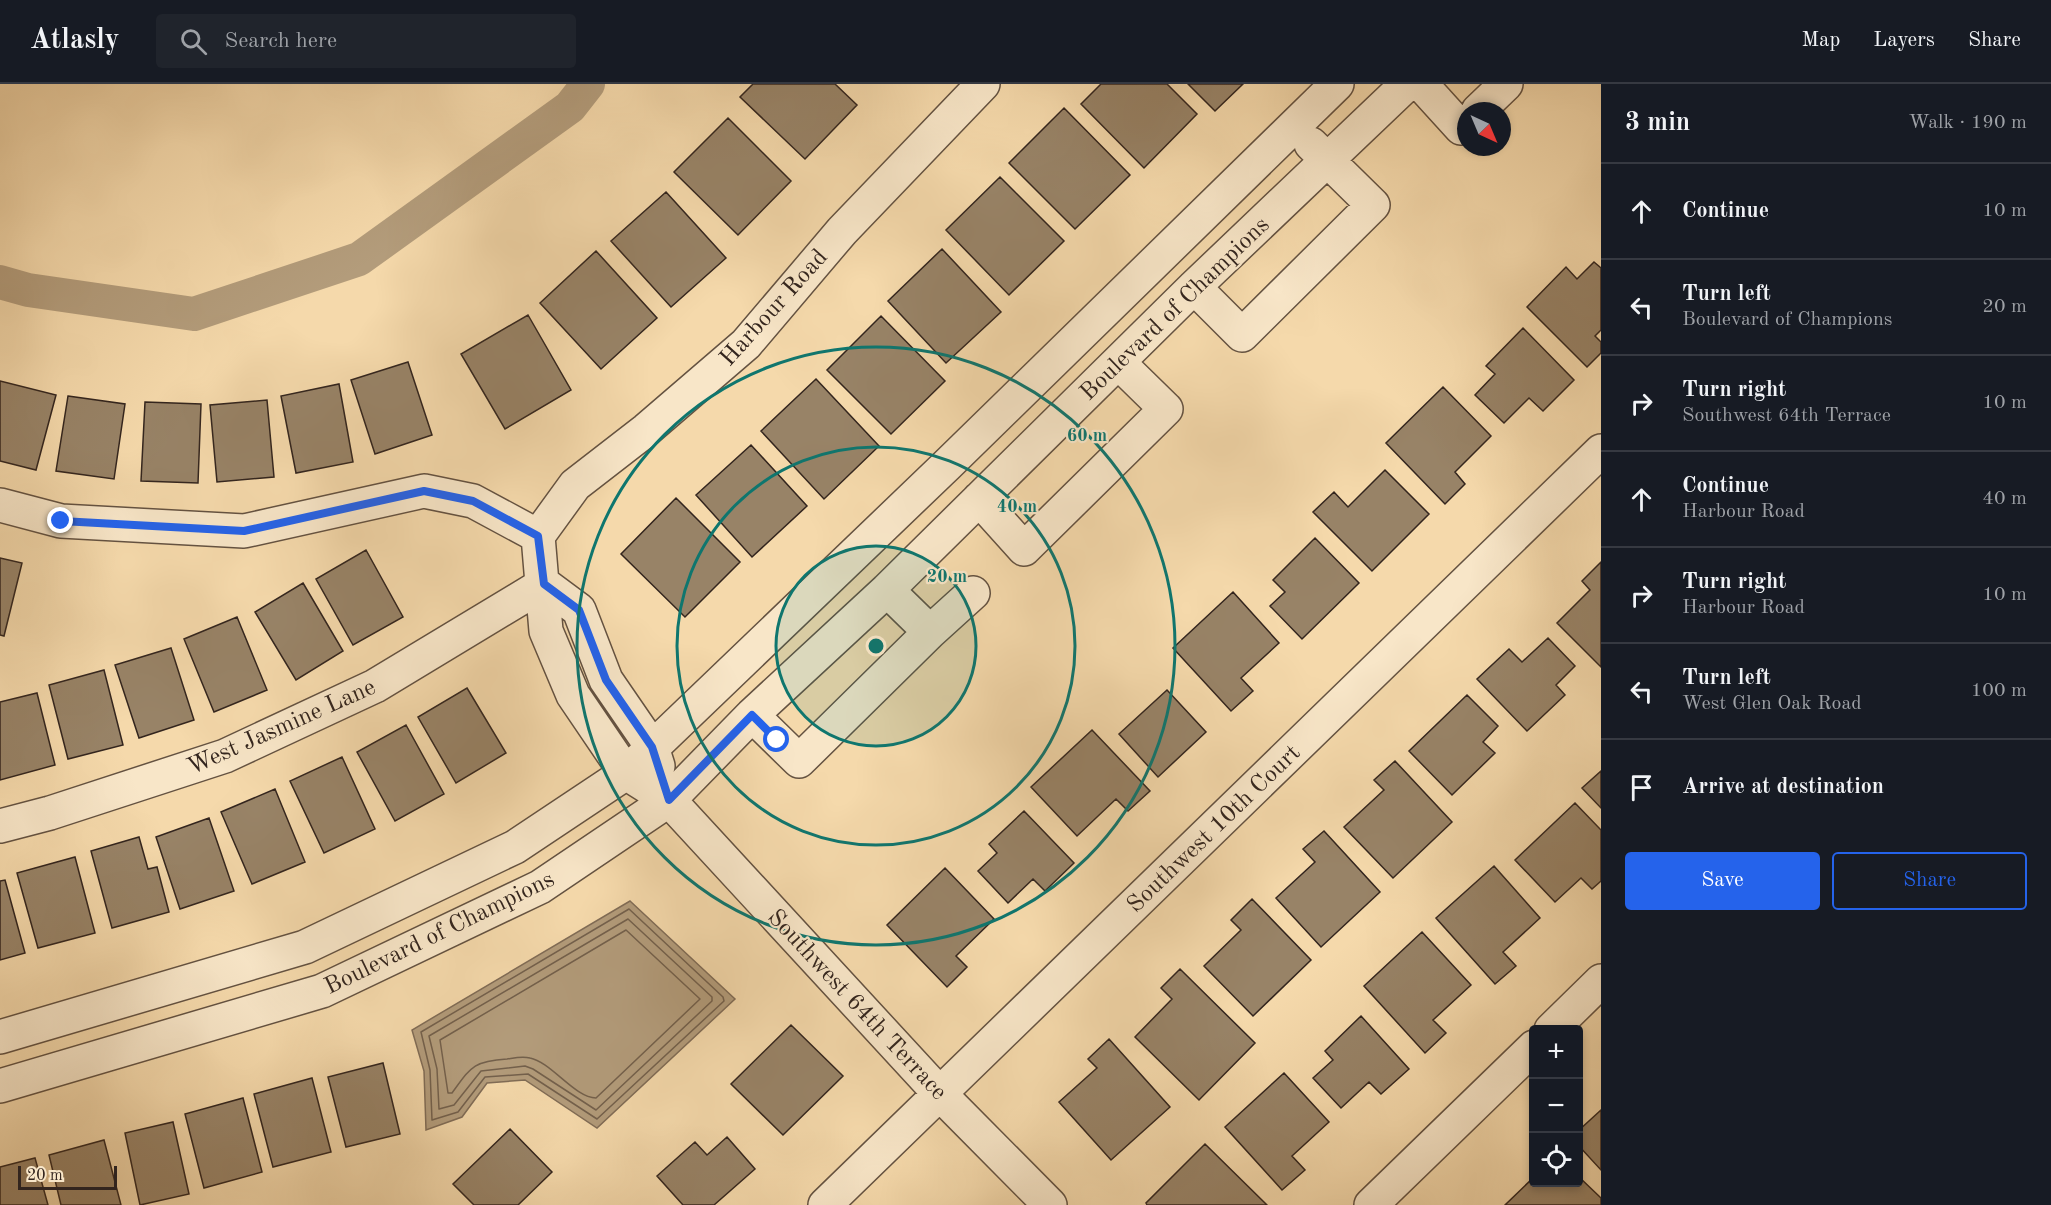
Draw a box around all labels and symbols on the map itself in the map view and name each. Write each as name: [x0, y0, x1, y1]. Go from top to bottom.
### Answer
north arrow: [1457, 102, 1511, 156]
street label: Boulevard of Champions: [1076, 213, 1275, 406]
street label: Harbour Road: [716, 245, 833, 371]
text: 60 m: [1067, 427, 1107, 445]
text: 40 m: [997, 498, 1037, 516]
route end: [47, 507, 73, 533]
text: 20 m: [927, 568, 967, 586]
centre of rings: [866, 636, 886, 656]
street label: West Jasmine Lane: [184, 676, 380, 780]
route start: [763, 726, 789, 752]
street label: Southwest 10th Court: [1123, 741, 1306, 918]
street label: Boulevard of Champions: [321, 868, 559, 1000]
street label: Southwest 64th Terrace: [762, 905, 951, 1105]
scale bar: [18, 1163, 117, 1190]

